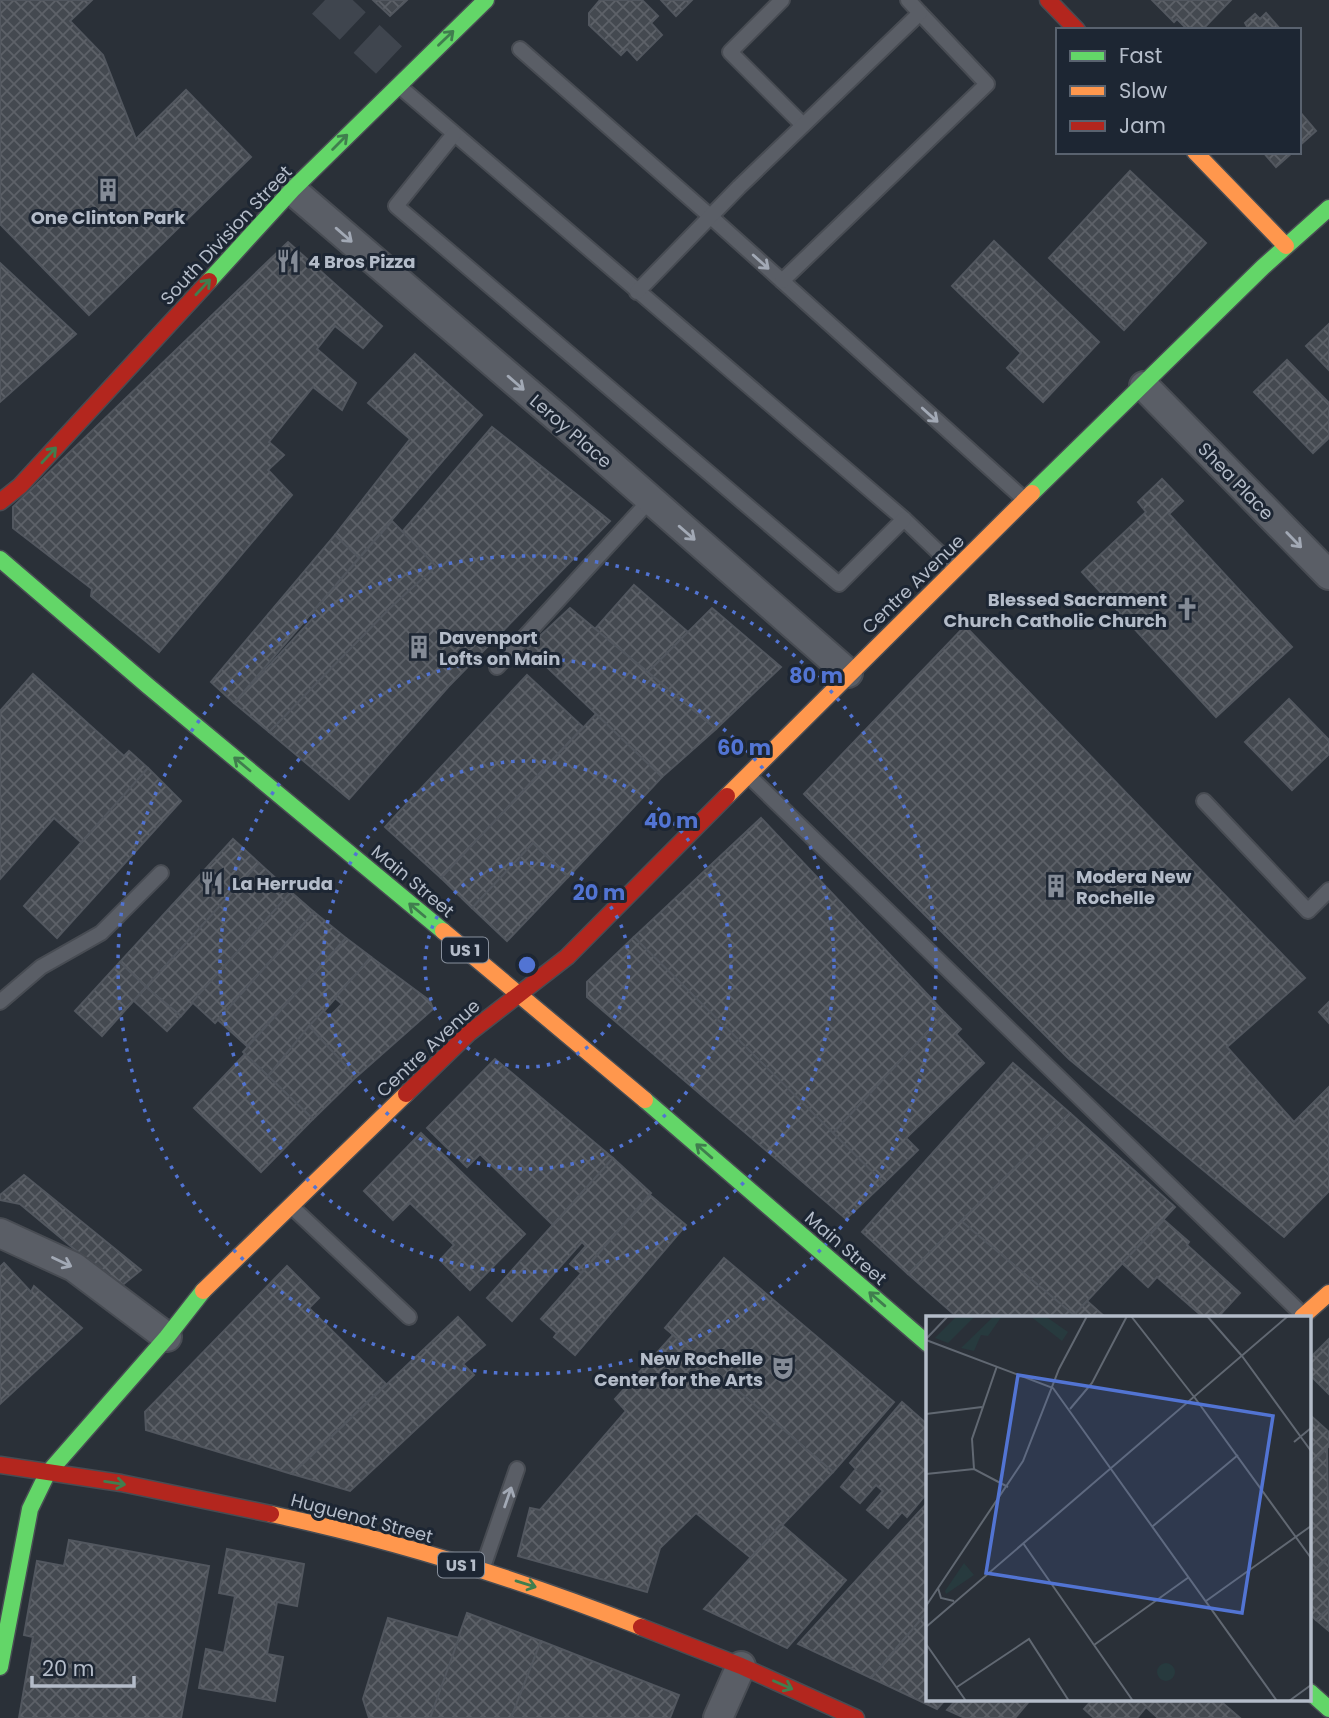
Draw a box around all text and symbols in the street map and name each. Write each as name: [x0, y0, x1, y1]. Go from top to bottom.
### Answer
legend: [1056, 28, 1301, 154]
one-way arrow: [437, 30, 454, 47]
text: Fast: [1119, 41, 1162, 70]
text: Slow: [1119, 76, 1167, 105]
text: Jam: [1119, 111, 1166, 140]
one-way arrow: [332, 134, 349, 151]
street label: South Division Street: [155, 160, 297, 310]
building icon: One Clinton Park: [94, 176, 122, 204]
place label: One Clinton Park: [31, 205, 186, 230]
one-way arrow: [334, 227, 352, 243]
restaurant icon: 4 Bros Pizza: [274, 247, 302, 275]
place label: 4 Bros Pizza: [308, 249, 416, 274]
one-way arrow: [752, 254, 770, 270]
one-way arrow: [195, 278, 211, 296]
one-way arrow: [507, 375, 525, 391]
street label: Leroy Place: [525, 388, 617, 474]
one-way arrow: [921, 406, 938, 423]
street label: Shea Place: [1193, 437, 1279, 525]
one-way arrow: [41, 446, 57, 464]
one-way arrow: [678, 525, 696, 541]
street label: Centre Avenue: [856, 529, 970, 639]
one-way arrow: [1286, 531, 1303, 548]
place label: Blessed Sacrament Church Catholic Church: [944, 587, 1167, 633]
church icon: Blessed Sacrament Church Catholic Church: [1173, 595, 1201, 623]
place label: Davenport Lofts on Main: [439, 625, 560, 671]
building icon: Davenport Lofts on Main: [405, 633, 433, 661]
text: 80 m: [789, 661, 843, 690]
text: 60 m: [717, 733, 771, 762]
one-way arrow: [234, 757, 252, 772]
text: 40 m: [644, 806, 698, 835]
street label: Main Street: [366, 839, 460, 923]
place label: Modera New Rochelle: [1076, 864, 1192, 910]
restaurant icon: La Herruda: [198, 869, 226, 897]
place label: La Herruda: [232, 871, 333, 896]
building icon: Modera New Rochelle: [1042, 872, 1070, 900]
text: 20 m: [573, 878, 625, 907]
one-way arrow: [409, 902, 427, 918]
road number: US 1: [442, 938, 488, 962]
centre of rings: [515, 953, 539, 977]
street label: Centre Avenue: [371, 993, 485, 1103]
one-way arrow: [695, 1143, 713, 1159]
street label: Main Street: [800, 1205, 892, 1291]
one-way arrow: [51, 1256, 72, 1269]
one-way arrow: [868, 1291, 886, 1307]
inset map: [926, 1316, 1312, 1700]
place label: New Rochelle Center for the Arts: [594, 1346, 763, 1392]
theatre icon: New Rochelle Center for the Arts: [769, 1354, 797, 1382]
one-way arrow: [103, 1477, 126, 1490]
one-way arrow: [502, 1486, 515, 1508]
street label: Huguenot Street: [288, 1487, 436, 1549]
road number: US 1: [438, 1553, 484, 1578]
one-way arrow: [515, 1579, 537, 1592]
scale bar: [32, 1644, 133, 1688]
text: 20 m: [42, 1654, 95, 1683]
one-way arrow: [772, 1679, 793, 1692]

